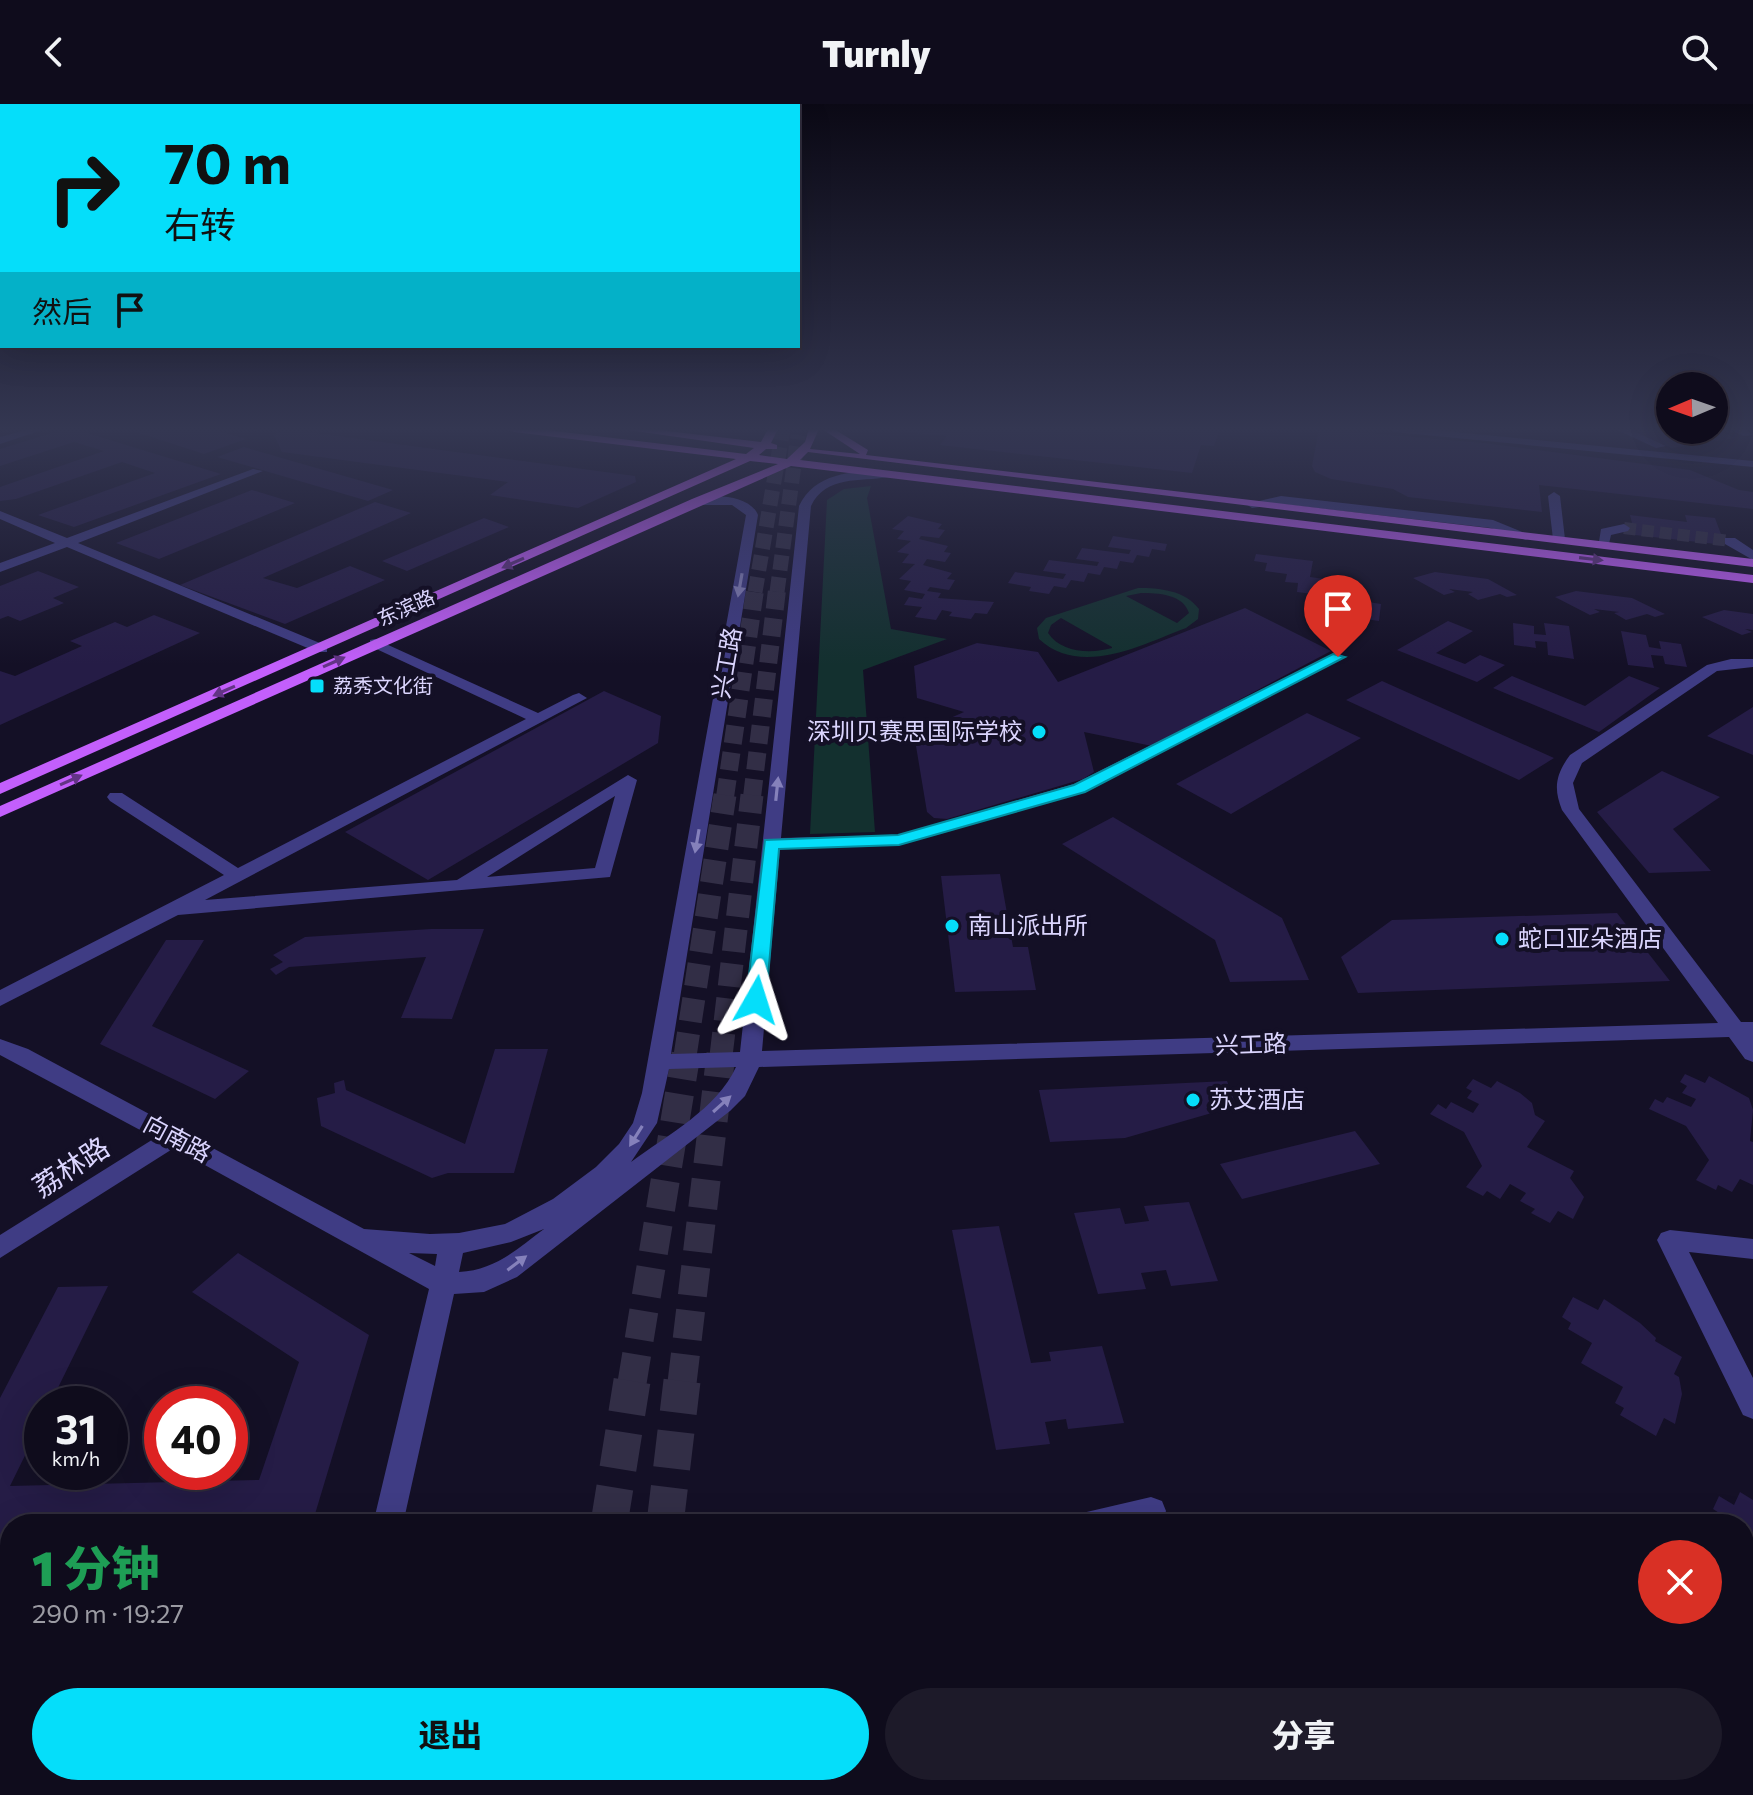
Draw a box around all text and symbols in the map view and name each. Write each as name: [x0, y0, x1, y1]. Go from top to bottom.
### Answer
icon: back: [32, 30, 76, 74]
text: Turnly: [822, 30, 931, 74]
icon: search: [1677, 30, 1721, 74]
text: 70 m: [164, 127, 291, 196]
icon: right: [32, 136, 136, 240]
text: 右转: [164, 201, 236, 245]
icon: arrive: [108, 288, 152, 332]
text: 然后: [32, 292, 92, 329]
north arrow: [1656, 372, 1728, 444]
map controls: [1656, 372, 1728, 444]
one-way arrow: [1579, 552, 1604, 565]
one-way arrow: [501, 556, 525, 570]
one-way arrow: [734, 573, 746, 598]
pin: [1304, 575, 1372, 657]
street label: 东滨路: [373, 584, 438, 630]
icon: arrive: [1316, 587, 1360, 631]
street label: 兴工路: [705, 625, 746, 701]
one-way arrow: [322, 655, 346, 669]
place label: 荔秀文化街: [333, 673, 433, 697]
marker: 荔秀文化街: [308, 677, 326, 695]
one-way arrow: [212, 684, 236, 698]
place label: 深圳贝赛思国际学校: [807, 716, 1023, 745]
marker: 深圳贝赛思国际学校: [1030, 723, 1048, 741]
one-way arrow: [59, 773, 83, 787]
one-way arrow: [770, 776, 783, 801]
one-way arrow: [690, 829, 702, 854]
place label: 南山派出所: [968, 910, 1088, 939]
marker: 南山派出所: [943, 917, 961, 935]
place label: 蛇口亚朵酒店: [1518, 923, 1662, 952]
marker: 蛇口亚朵酒店: [1493, 930, 1511, 948]
position arrow: [714, 958, 798, 1042]
street label: 兴工路: [1214, 1028, 1287, 1059]
place label: 苏艾酒店: [1209, 1084, 1305, 1113]
marker: 苏艾酒店: [1184, 1091, 1202, 1109]
one-way arrow: [713, 1095, 732, 1113]
street label: 向南路: [139, 1108, 216, 1167]
one-way arrow: [630, 1125, 644, 1147]
street label: 荔林路: [26, 1129, 115, 1203]
one-way arrow: [507, 1256, 527, 1272]
speed limit sign: 40: [144, 1386, 248, 1490]
text: 31: [55, 1403, 97, 1452]
text: km/h: [52, 1446, 100, 1470]
text: 1 分钟: [32, 1537, 160, 1596]
button: close: [1638, 1540, 1722, 1624]
text: 290 m · 19:27: [32, 1597, 184, 1628]
button: 退出: [32, 1688, 869, 1780]
button: 分享: [885, 1688, 1722, 1780]

